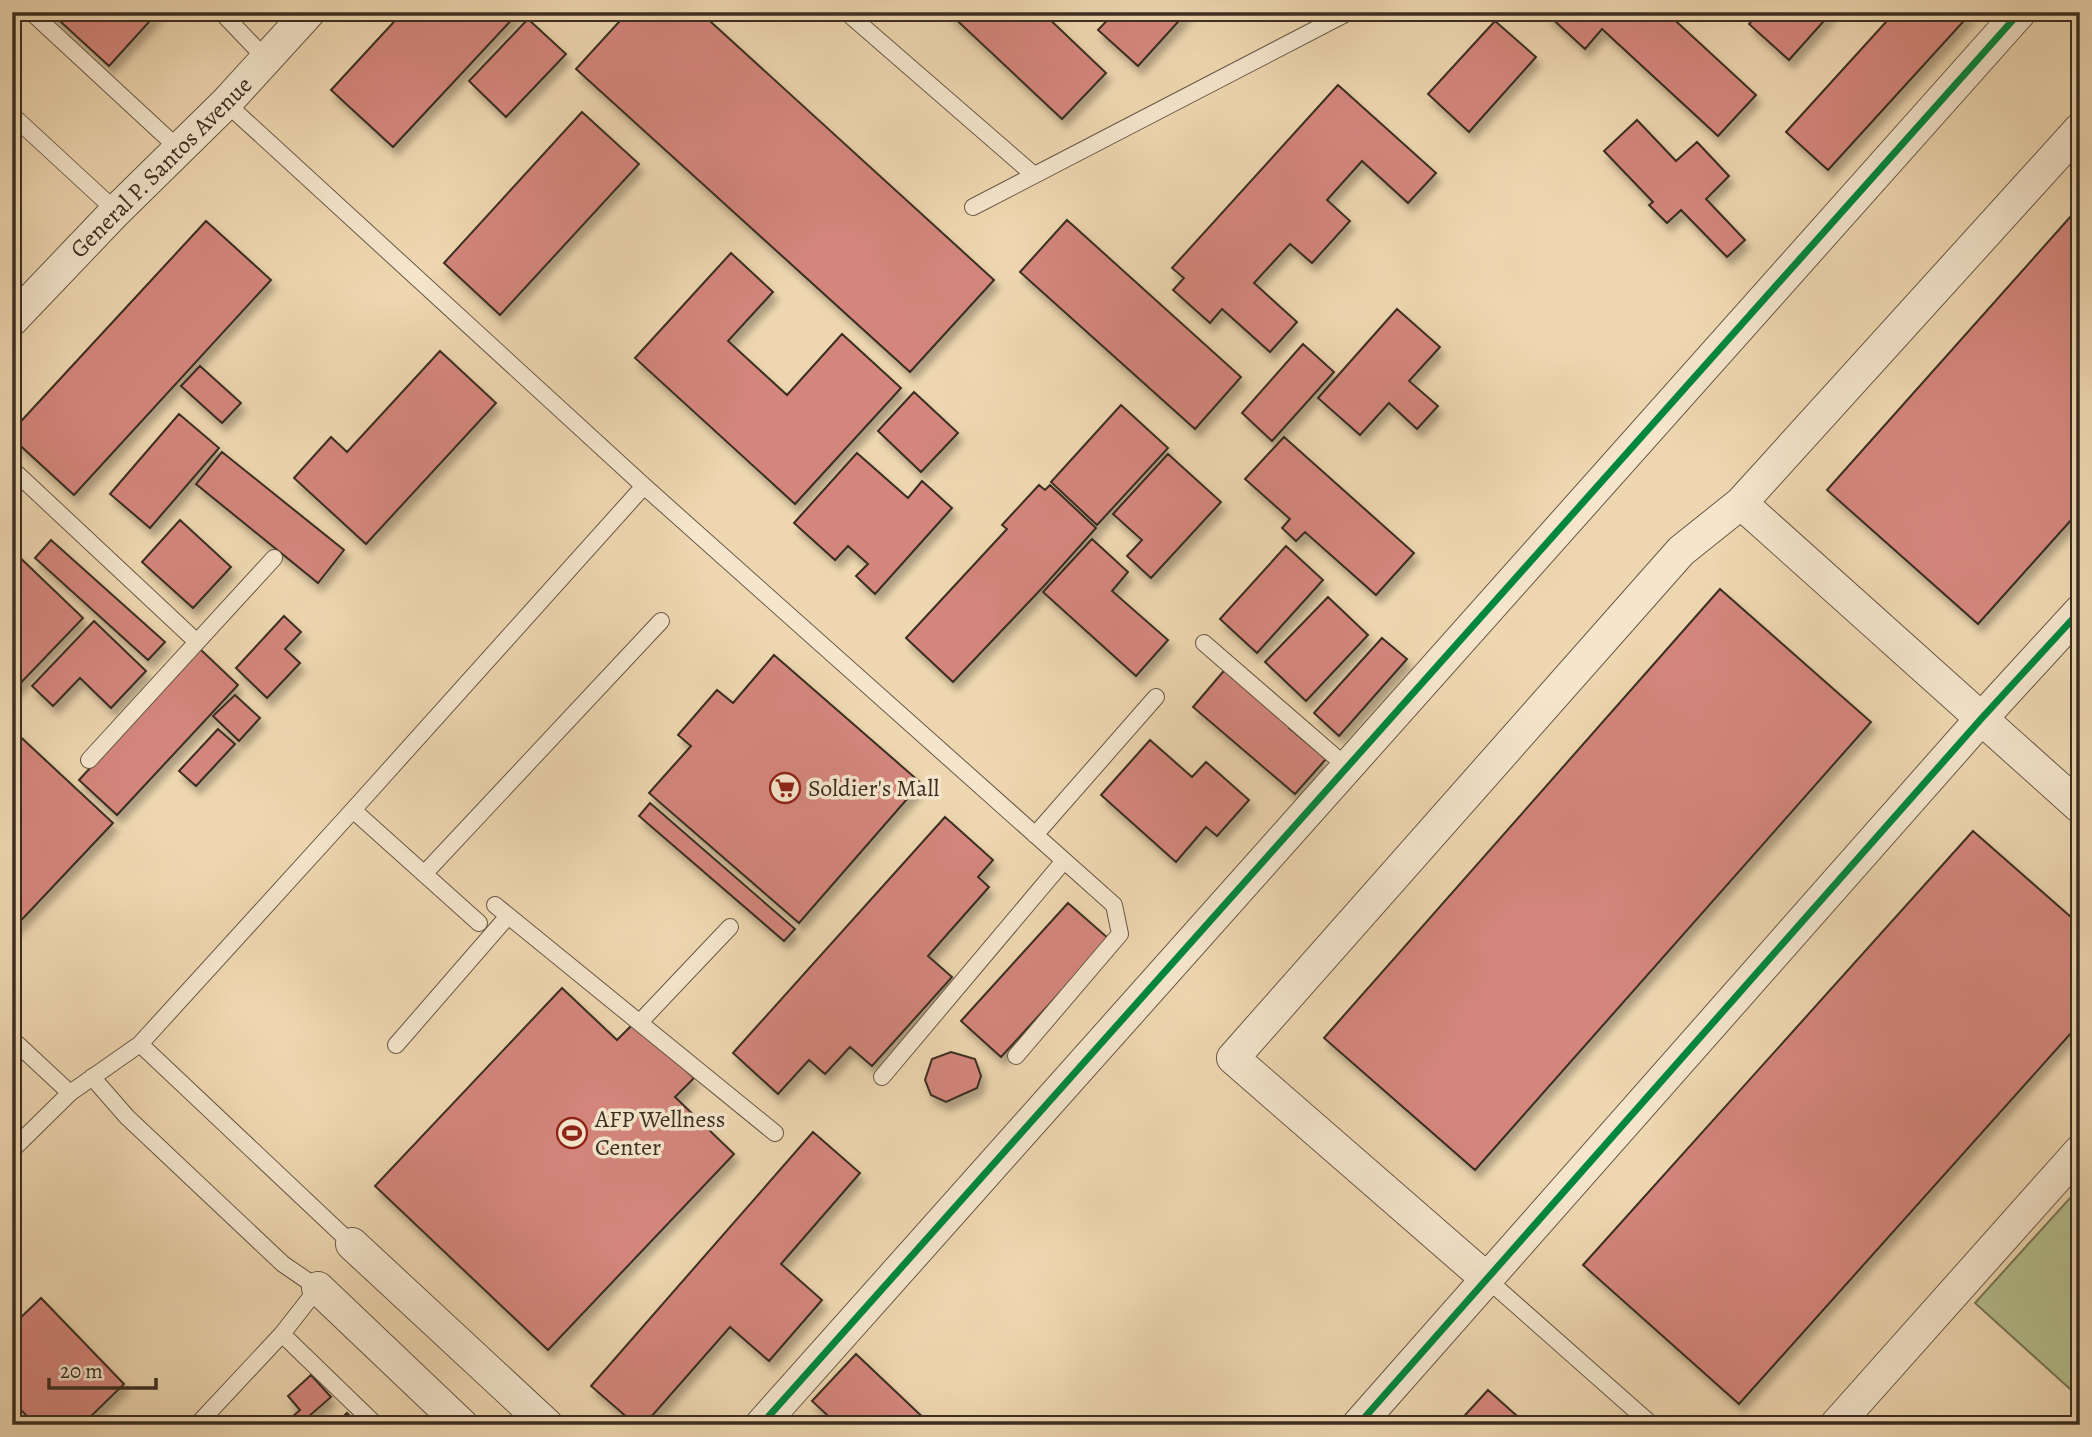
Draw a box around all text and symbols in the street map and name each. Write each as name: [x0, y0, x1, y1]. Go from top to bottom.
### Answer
street label: General P. Santos Avenue: [63, 69, 259, 265]
supermarket icon: Soldier's Mall: [768, 771, 802, 805]
place label: Soldier's Mall: [808, 772, 939, 804]
place label: AFP Wellness Center: [594, 1103, 726, 1163]
sports icon: AFP Wellness Center: [555, 1116, 589, 1150]
scale bar: [49, 1346, 156, 1390]
text: 20 m: [60, 1357, 103, 1385]

